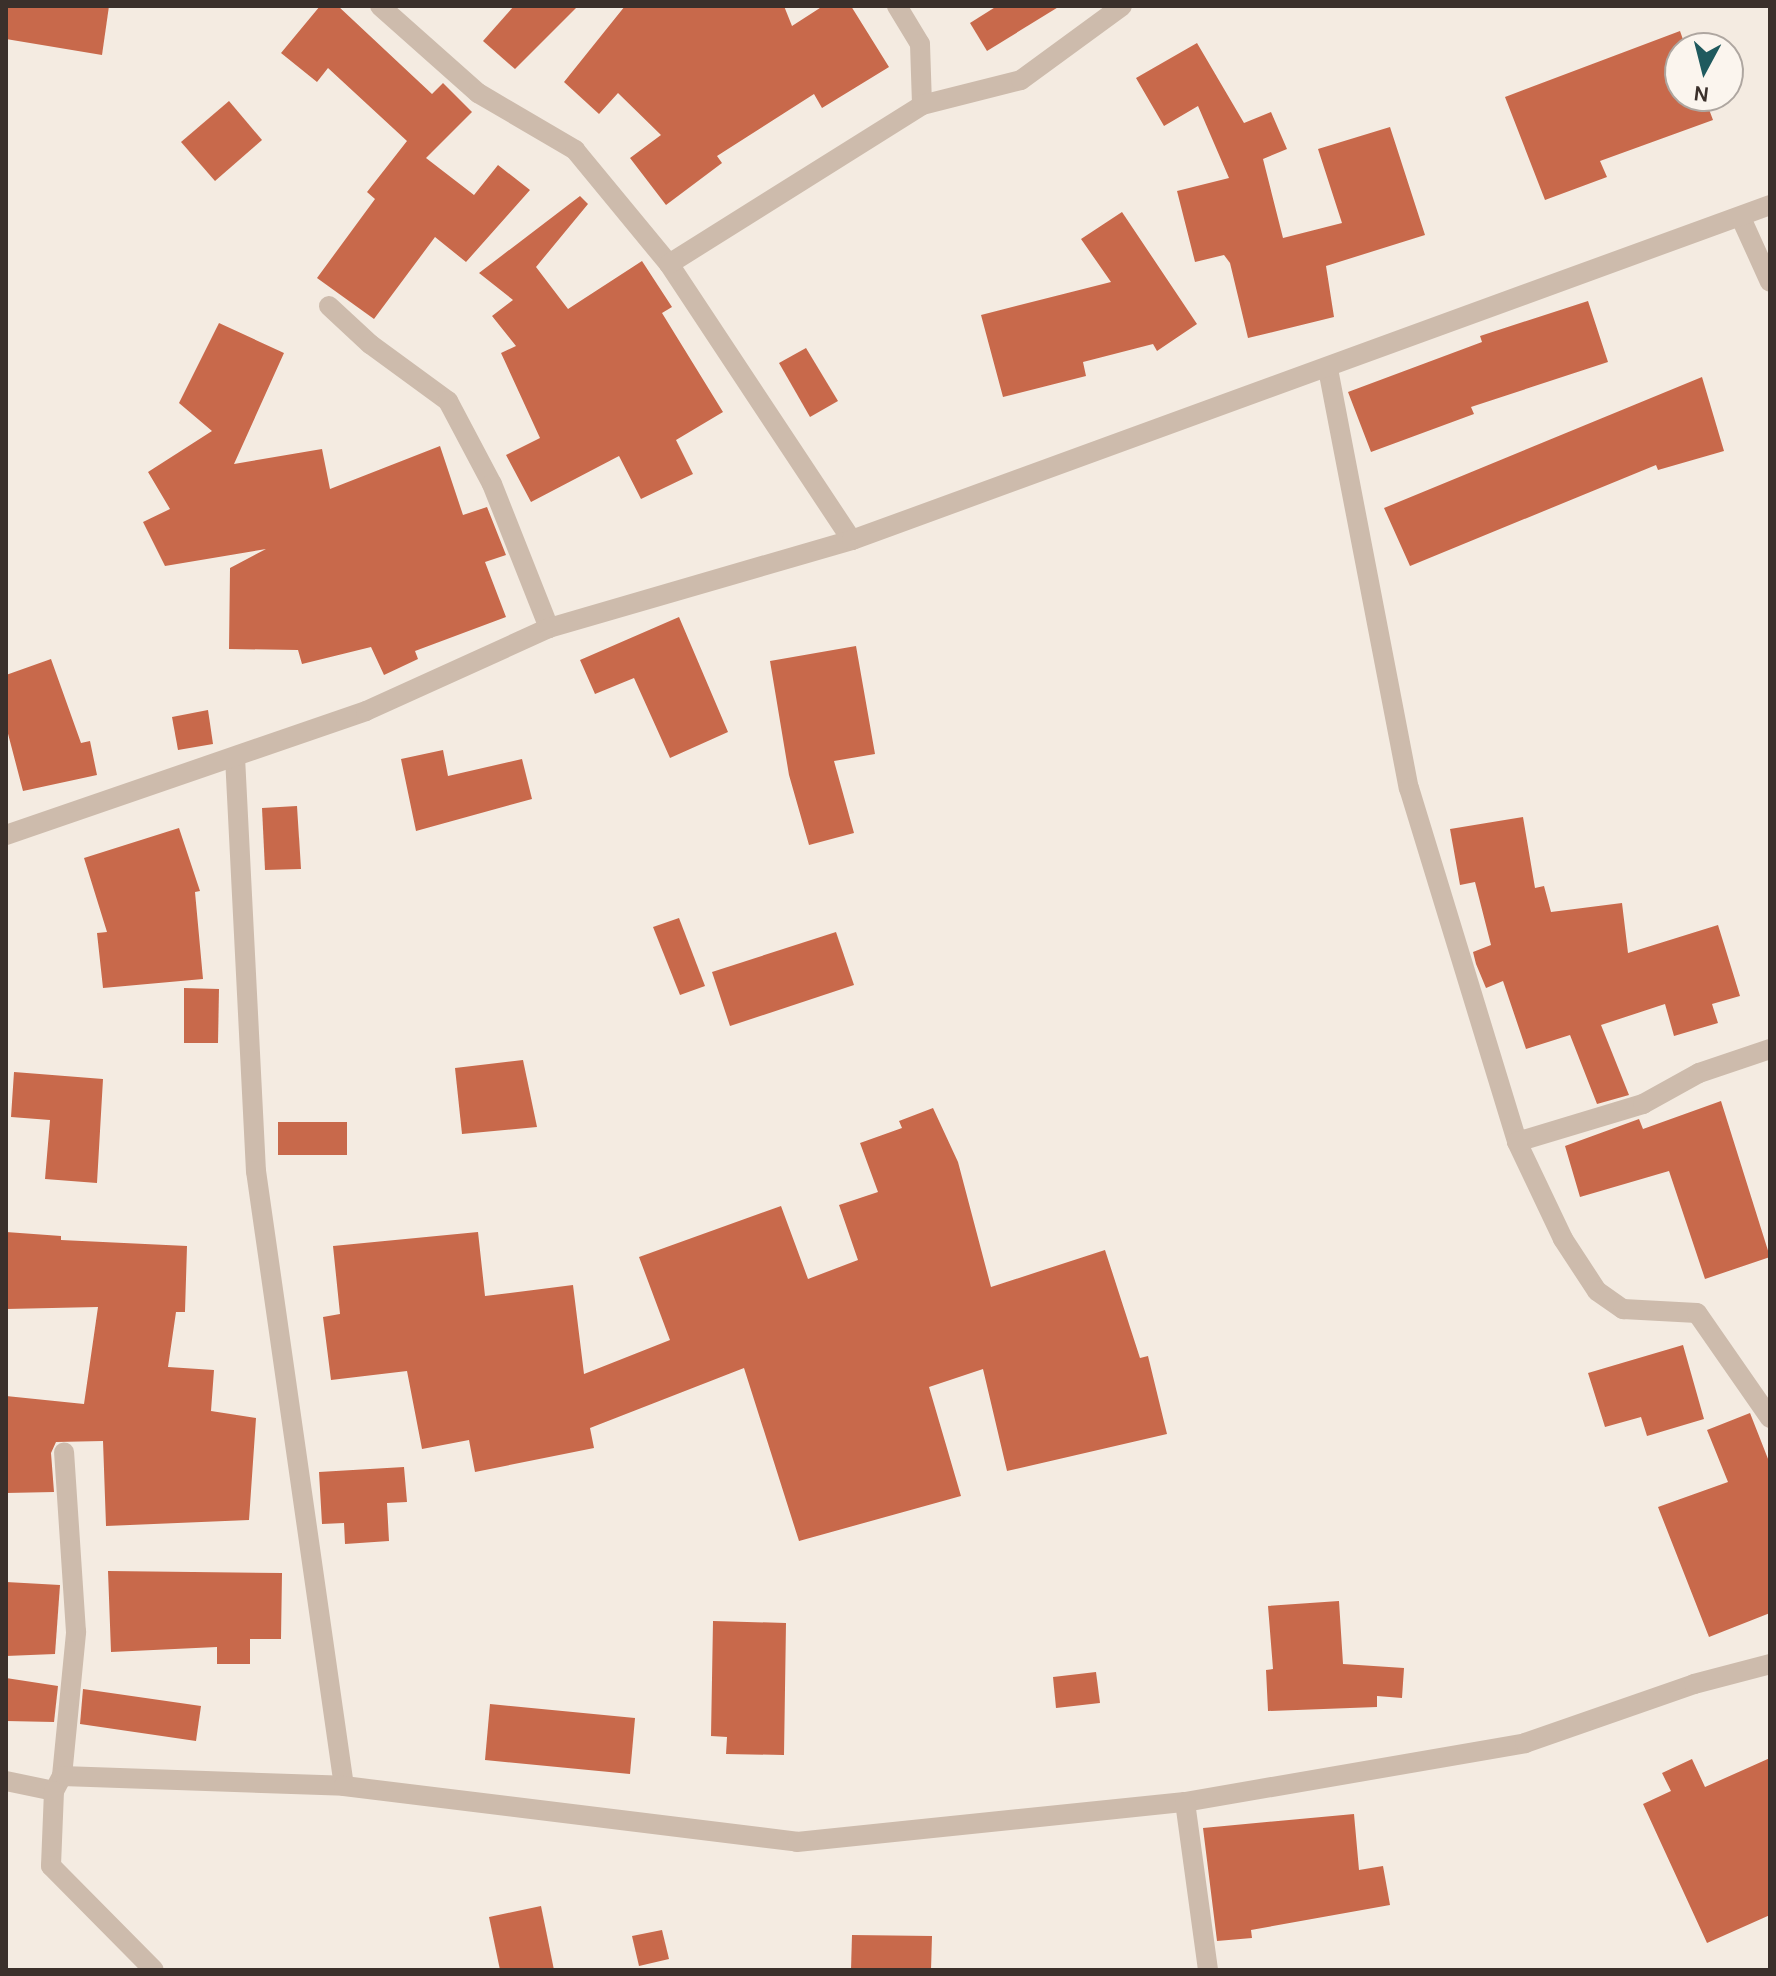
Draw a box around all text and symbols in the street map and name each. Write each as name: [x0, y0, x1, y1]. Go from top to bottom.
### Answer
north arrow: [1664, 32, 1744, 112]
text: N: [1692, 80, 1711, 108]

